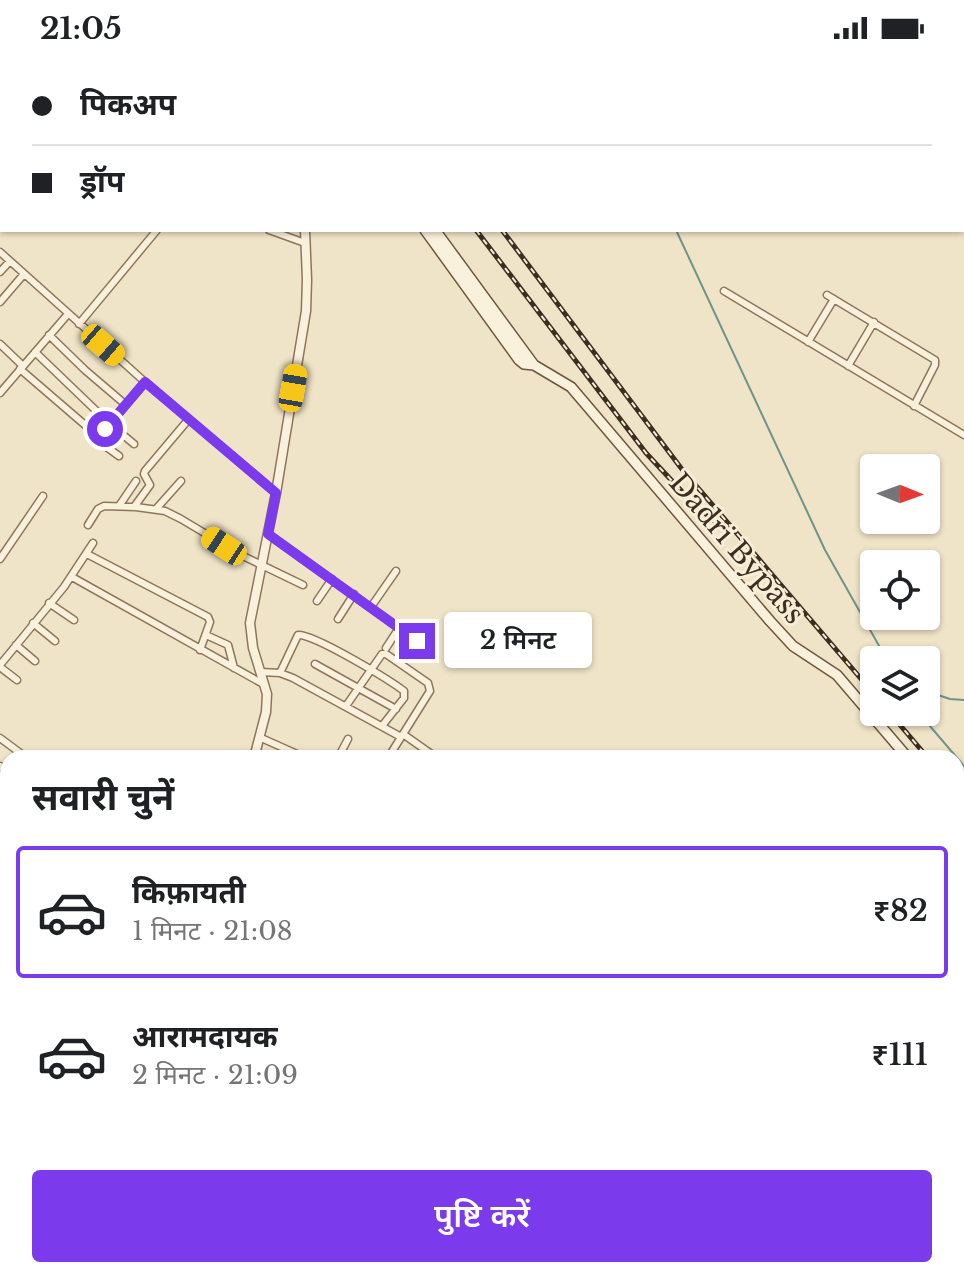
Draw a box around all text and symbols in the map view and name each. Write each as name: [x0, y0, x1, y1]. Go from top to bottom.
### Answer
text: 21:05: [40, 10, 122, 47]
text: पिकअप: [80, 86, 176, 123]
text: ड्रॉप: [80, 163, 124, 200]
car: [77, 320, 129, 370]
car: [277, 362, 309, 414]
route start: [87, 411, 123, 447]
north arrow: [860, 454, 940, 534]
map controls: [860, 454, 940, 726]
street label: Dadri Bypass: [662, 466, 812, 631]
car: [197, 523, 251, 569]
button: locate: [860, 550, 940, 630]
callout: 2 मिनट: [445, 613, 593, 669]
route end: [399, 623, 435, 659]
text: 2 मिनट: [480, 624, 556, 656]
button: layers: [860, 646, 940, 726]
text: सवारी चुनें: [32, 775, 174, 820]
text: किफ़ायती: [132, 874, 246, 911]
icon: car: [36, 876, 108, 948]
text: ₹82: [873, 892, 928, 929]
text: 1 मिनट · 21:08: [132, 915, 293, 947]
text: आरामदायक: [132, 1018, 278, 1055]
icon: car: [36, 1020, 108, 1092]
text: ₹111: [872, 1036, 928, 1073]
text: 2 मिनट · 21:09: [132, 1059, 298, 1091]
button: पुष्टि करें: [32, 1170, 932, 1262]

